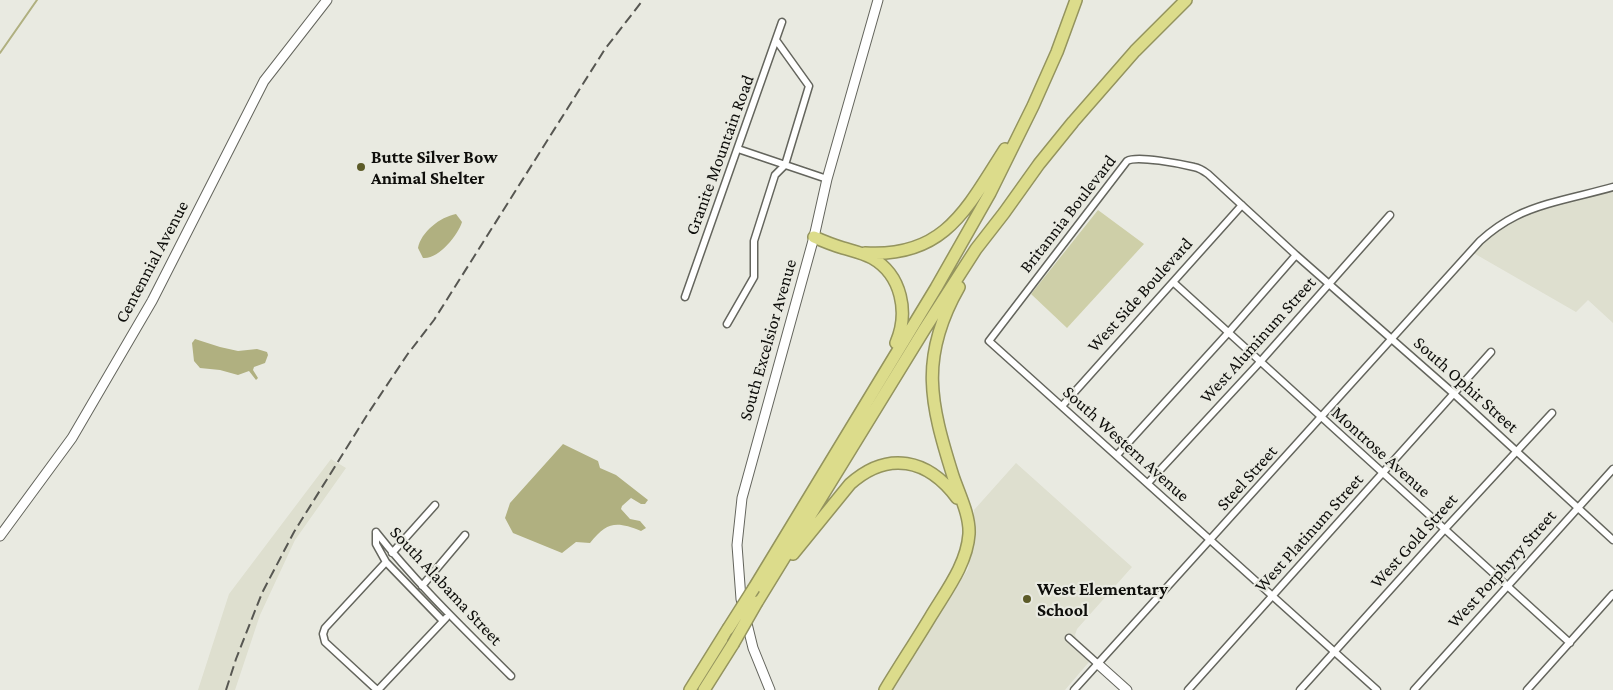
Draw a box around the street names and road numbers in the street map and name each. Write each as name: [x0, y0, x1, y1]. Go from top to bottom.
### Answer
street label: Granite Mountain Road: [681, 72, 759, 238]
street label: Britannia Boulevard: [1015, 151, 1121, 277]
street label: Centennial Avenue: [111, 197, 193, 327]
street label: West Side Boulevard: [1083, 233, 1197, 357]
street label: South Excelsior Avenue: [735, 257, 801, 423]
street label: West Aluminum Street: [1195, 272, 1321, 408]
street label: South Ophir Street: [1409, 332, 1523, 438]
street label: South Western Avenue: [1058, 381, 1194, 507]
street label: Montrose Avenue: [1327, 402, 1435, 502]
street label: Steel Street: [1212, 441, 1282, 515]
street label: West Platinum Street: [1250, 469, 1368, 597]
street label: West Gold Street: [1366, 489, 1462, 593]
street label: West Porphyry Street: [1443, 505, 1561, 633]
street label: South Alabama Street: [385, 522, 507, 650]

